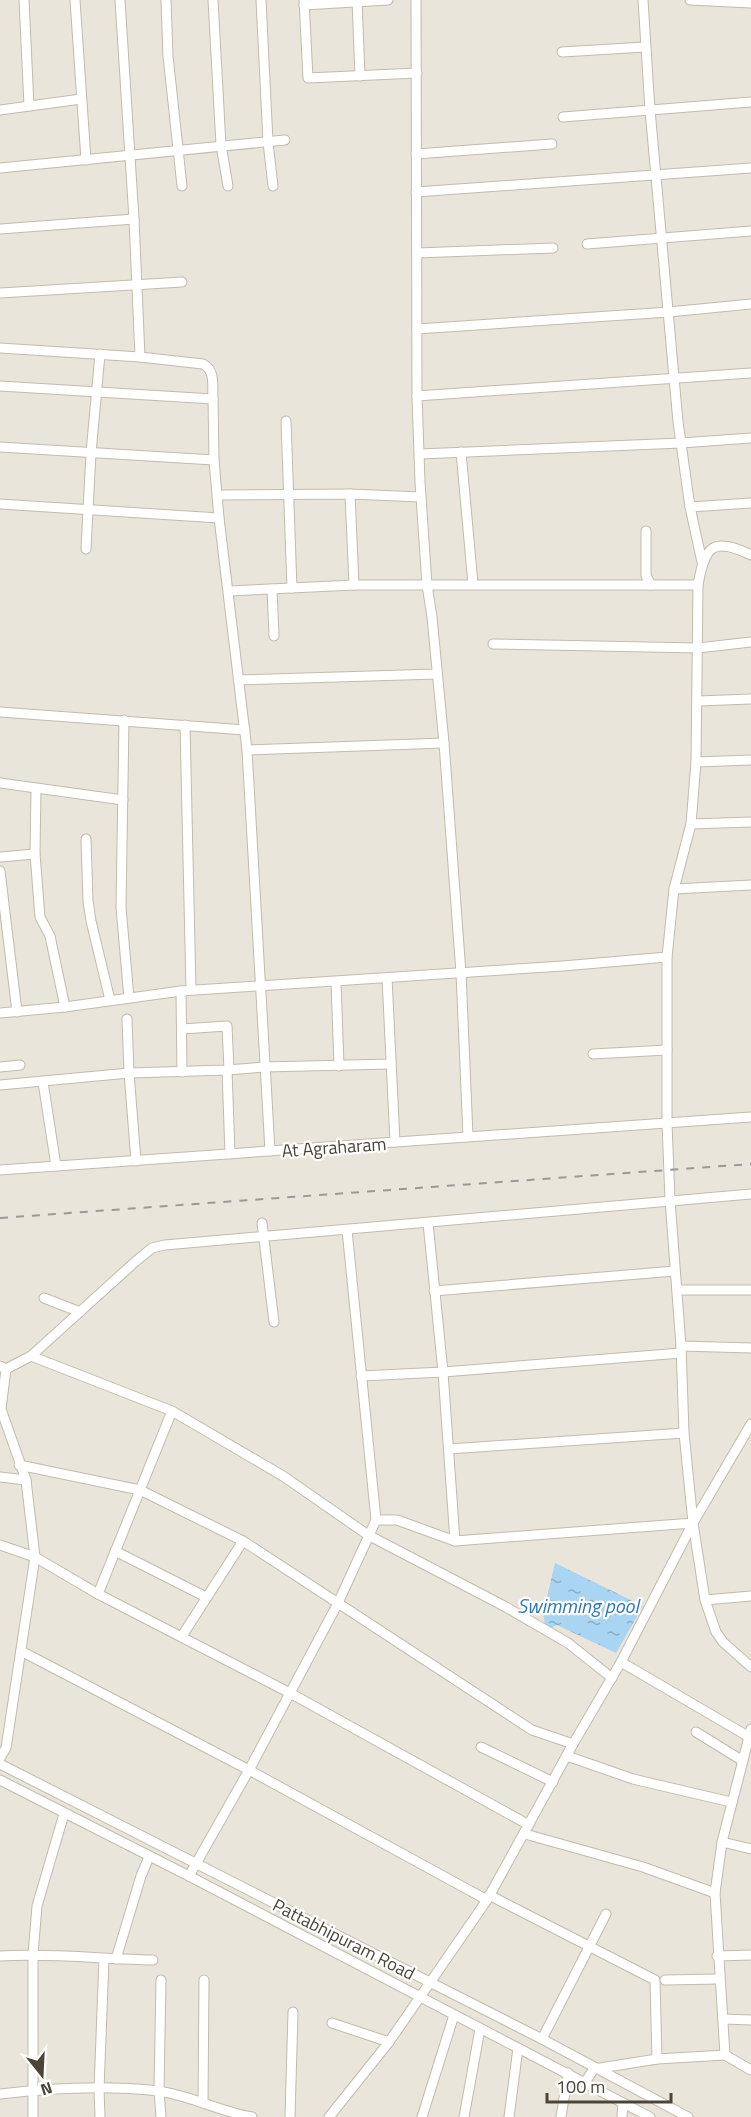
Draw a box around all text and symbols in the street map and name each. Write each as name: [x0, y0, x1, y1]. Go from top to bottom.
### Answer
street label: At Agraharam: [281, 1130, 387, 1164]
water label: Swimming pool: [517, 1590, 641, 1621]
street label: Pattabhipuram Road: [268, 1891, 420, 1987]
north arrow: [12, 2045, 72, 2105]
scale bar: [547, 2066, 672, 2104]
text: 100 m: [556, 2073, 605, 2100]
text: N: [38, 2076, 56, 2102]

